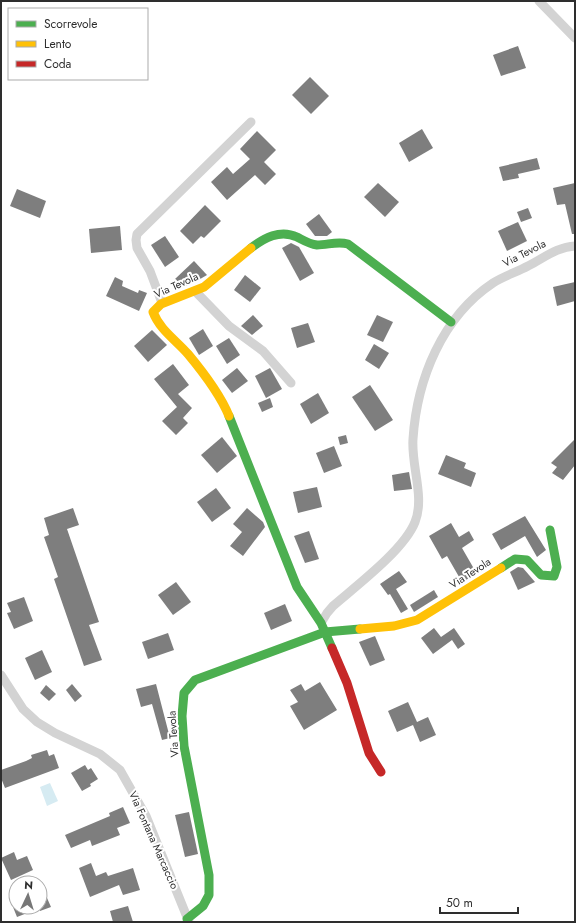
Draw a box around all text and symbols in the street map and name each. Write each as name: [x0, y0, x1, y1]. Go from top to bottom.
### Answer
legend: [8, 8, 148, 80]
text: Scorrevole: [44, 15, 98, 33]
text: Lento: [44, 35, 72, 53]
text: Coda: [44, 55, 72, 73]
street label: Via Tevola: [500, 235, 548, 271]
street label: Via Tevola: [151, 268, 201, 302]
street label: Via Tevola: [446, 554, 494, 592]
street label: Via Tevola: [163, 710, 183, 758]
street label: Via Fontana Marcaccio: [125, 788, 183, 892]
north arrow: [8, 875, 48, 915]
text: N: [24, 877, 34, 893]
scale bar: [440, 889, 518, 915]
text: 50 m: [446, 894, 473, 912]

